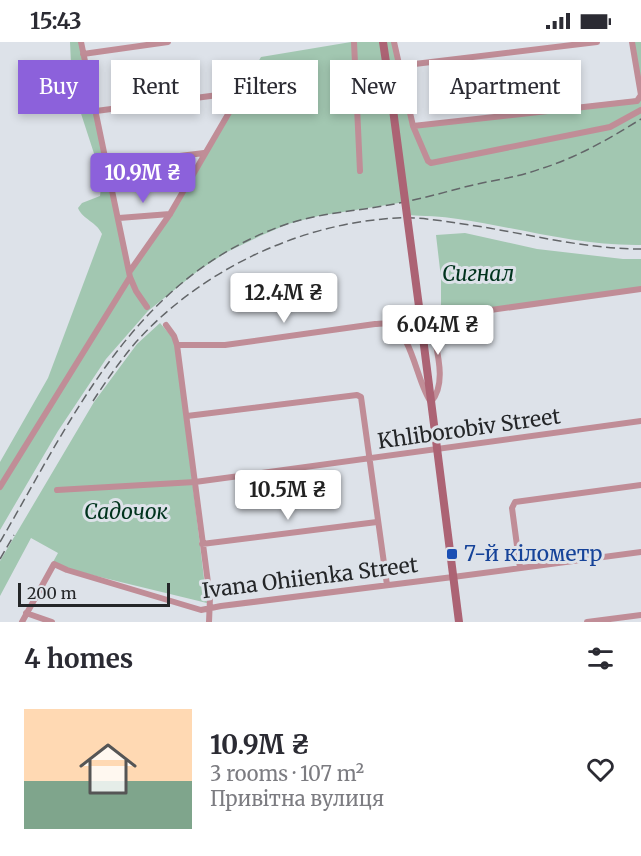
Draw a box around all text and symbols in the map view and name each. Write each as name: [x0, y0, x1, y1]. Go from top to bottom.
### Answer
text: 15:43: [30, 7, 82, 35]
chip: Buy: [18, 60, 99, 114]
chip: Rent: [111, 60, 200, 114]
chip: Filters: [212, 60, 318, 114]
chip: New: [330, 60, 417, 114]
chip: Apartment: [429, 60, 581, 114]
pin: 10.9M ₴: [88, 153, 198, 204]
text: 10.9M ₴: [104, 160, 182, 185]
park label: Сигнал: [442, 260, 514, 287]
pin: 12.4M ₴: [229, 273, 339, 324]
text: 12.4M ₴: [244, 280, 324, 305]
pin: 6.04M ₴: [383, 305, 493, 356]
text: 6.04M ₴: [396, 312, 480, 337]
street label: Khliborobiv Street: [376, 402, 562, 455]
pin: 10.5M ₴: [233, 470, 343, 521]
text: 10.5M ₴: [249, 477, 327, 502]
park label: Садочок: [84, 498, 168, 525]
place label: 7-й кілометр: [464, 540, 603, 567]
marker: 7-й кілометр: [445, 547, 459, 561]
street label: Ivana Ohiienka Street: [201, 551, 419, 604]
scale bar: [18, 580, 170, 608]
text: 200 m: [27, 583, 77, 603]
text: 4 homes: [24, 642, 133, 675]
icon: filters: [584, 642, 617, 675]
text: 10.9M ₴: [210, 728, 310, 761]
icon: home: [72, 733, 144, 805]
icon: heart: [584, 753, 617, 786]
text: 3 rooms · 107 m²: [210, 761, 364, 786]
text: Привітна вулиця: [210, 786, 384, 811]

